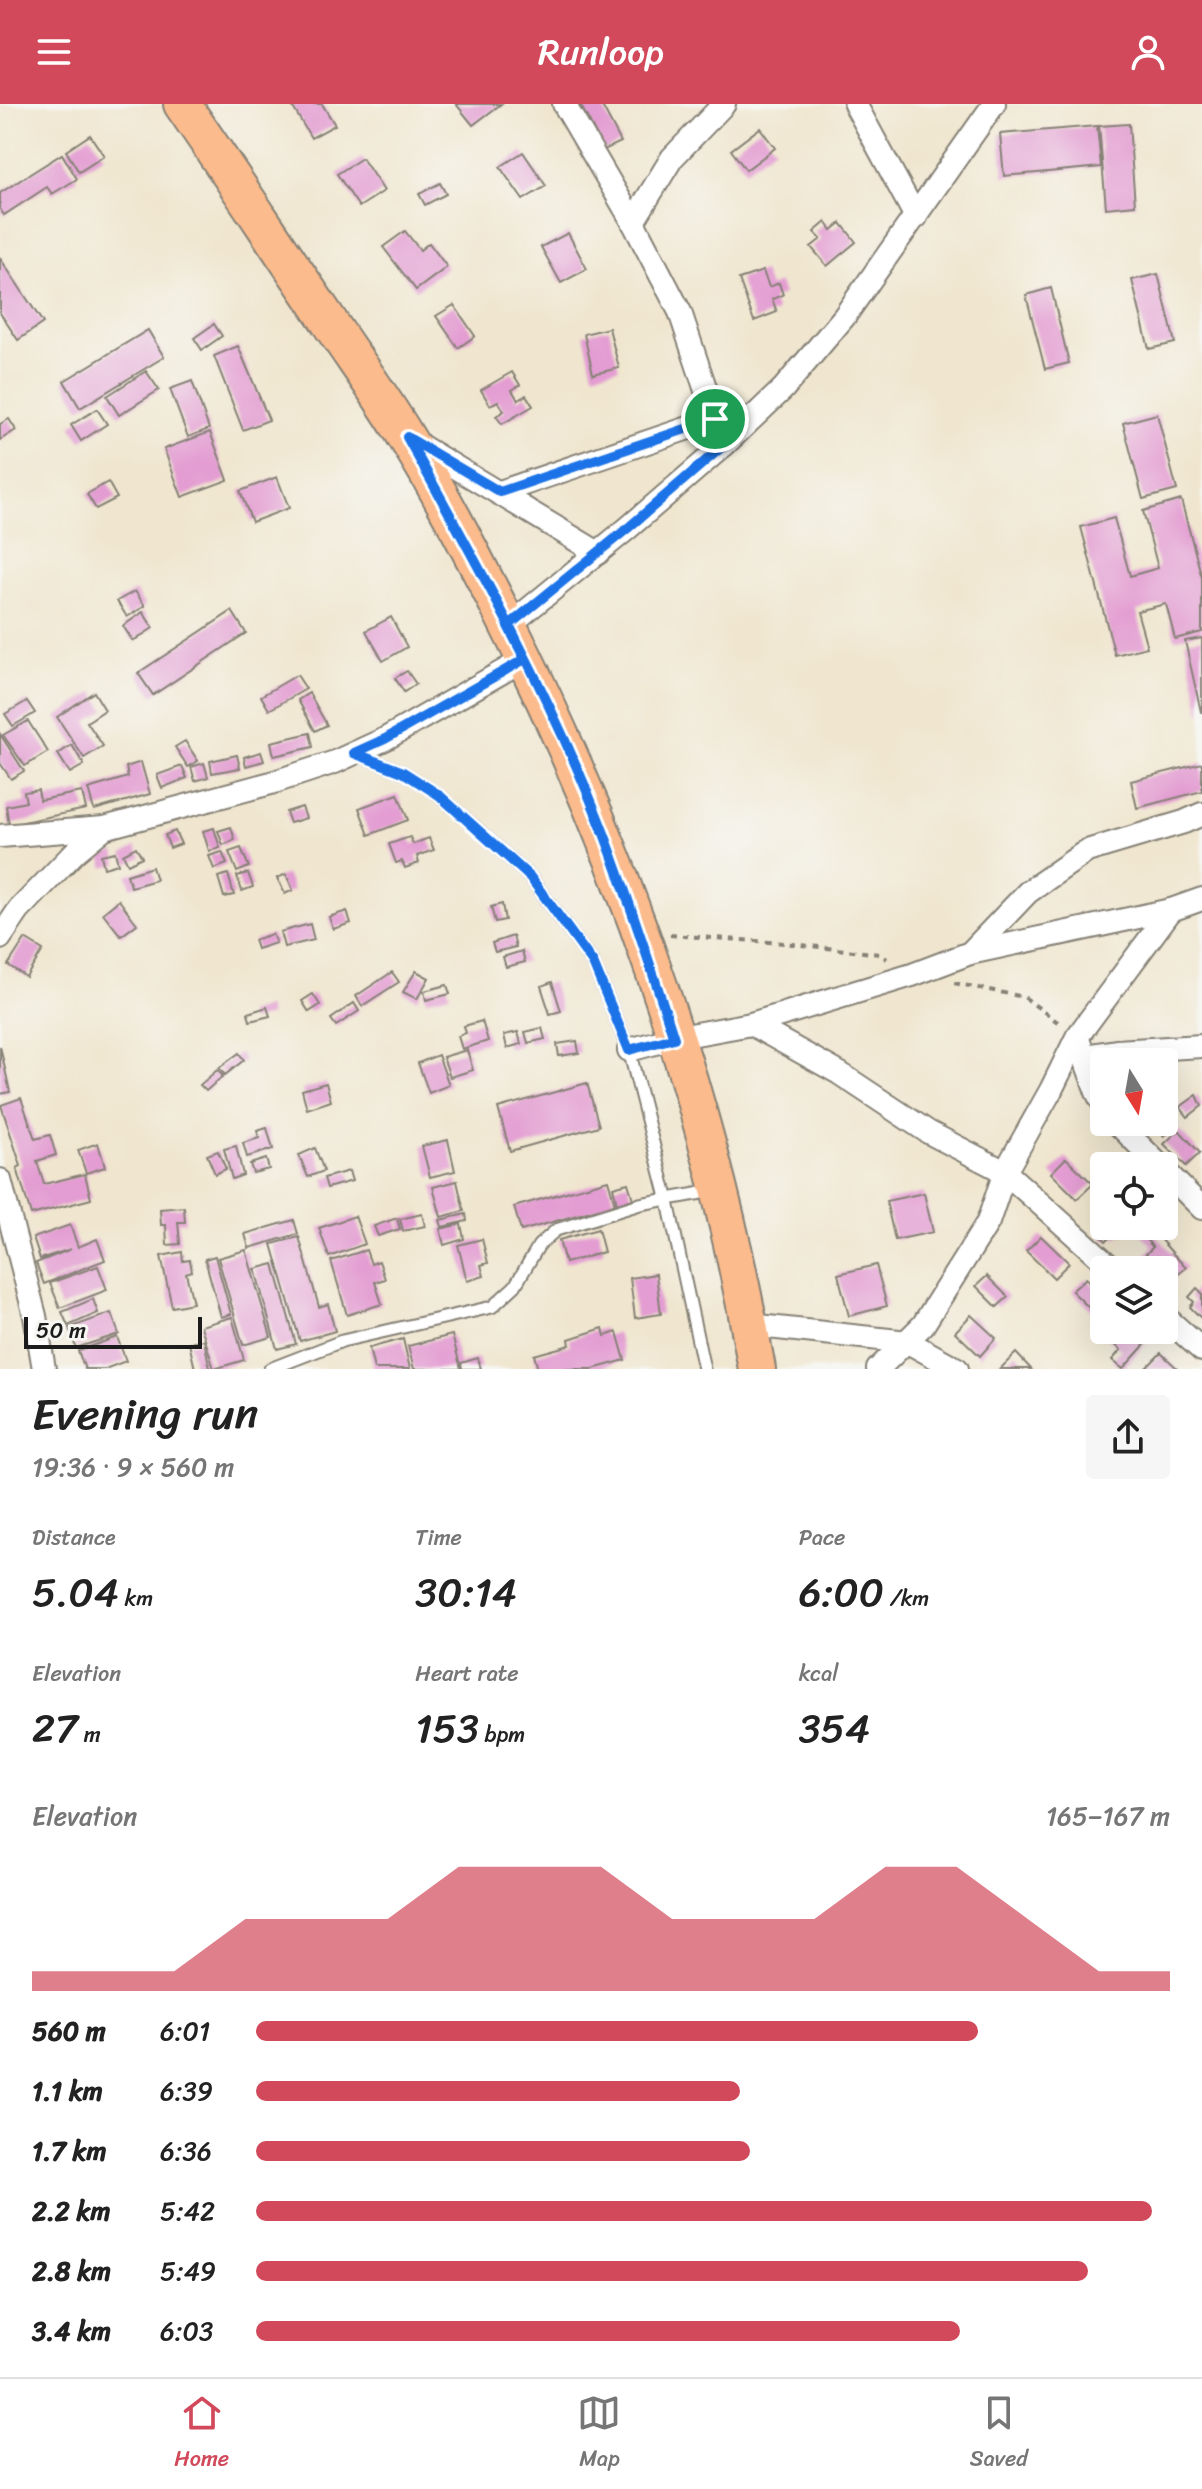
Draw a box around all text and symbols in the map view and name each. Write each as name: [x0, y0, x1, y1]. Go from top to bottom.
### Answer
text: Runloop: [538, 20, 664, 84]
icon: menu: [32, 30, 76, 74]
icon: person: [1126, 30, 1170, 74]
pin: [681, 385, 749, 453]
icon: arrive: [693, 397, 737, 441]
north arrow: [1090, 1048, 1178, 1136]
map controls: [1090, 1048, 1178, 1344]
button: locate: [1090, 1152, 1178, 1240]
button: layers: [1090, 1256, 1178, 1344]
text: 50 m: [36, 1311, 86, 1350]
scale bar: [24, 1313, 202, 1349]
text: Evening run: [32, 1375, 258, 1453]
button: share: [1086, 1395, 1170, 1479]
text: 19:36 · 9 × 560 m: [32, 1444, 234, 1490]
text: Distance: [32, 1518, 116, 1557]
text: Time: [415, 1518, 462, 1557]
text: Pace: [799, 1518, 845, 1557]
text: 5.04: [32, 1557, 119, 1628]
text: 30:14: [415, 1557, 517, 1628]
text: 6:00: [799, 1557, 884, 1628]
text: km: [119, 1579, 153, 1618]
text: /km: [884, 1579, 929, 1618]
text: Elevation: [32, 1654, 121, 1693]
text: Heart rate: [415, 1654, 519, 1693]
text: kcal: [799, 1654, 839, 1693]
text: 27: [32, 1693, 78, 1764]
text: 153: [415, 1693, 479, 1764]
text: 354: [799, 1693, 870, 1764]
text: m: [78, 1715, 101, 1754]
text: bpm: [479, 1715, 525, 1754]
text: Elevation: [32, 1793, 137, 1839]
text: 165–167 m: [1046, 1793, 1170, 1839]
text: 560 m: [32, 2008, 106, 2054]
text: 6:01: [160, 2008, 210, 2054]
text: 1.1 km: [32, 2068, 103, 2114]
text: 6:39: [160, 2068, 213, 2114]
text: 1.7 km: [32, 2128, 106, 2174]
text: 6:36: [160, 2128, 212, 2174]
text: 2.2 km: [32, 2188, 110, 2234]
text: 5:42: [160, 2188, 215, 2234]
text: 2.8 km: [32, 2248, 111, 2294]
text: 5:49: [160, 2248, 216, 2294]
text: 3.4 km: [32, 2308, 111, 2354]
text: 6:03: [160, 2308, 213, 2354]
tab: Home: [174, 2391, 229, 2478]
tab: Map: [577, 2391, 621, 2478]
tab: Saved: [970, 2391, 1028, 2478]

